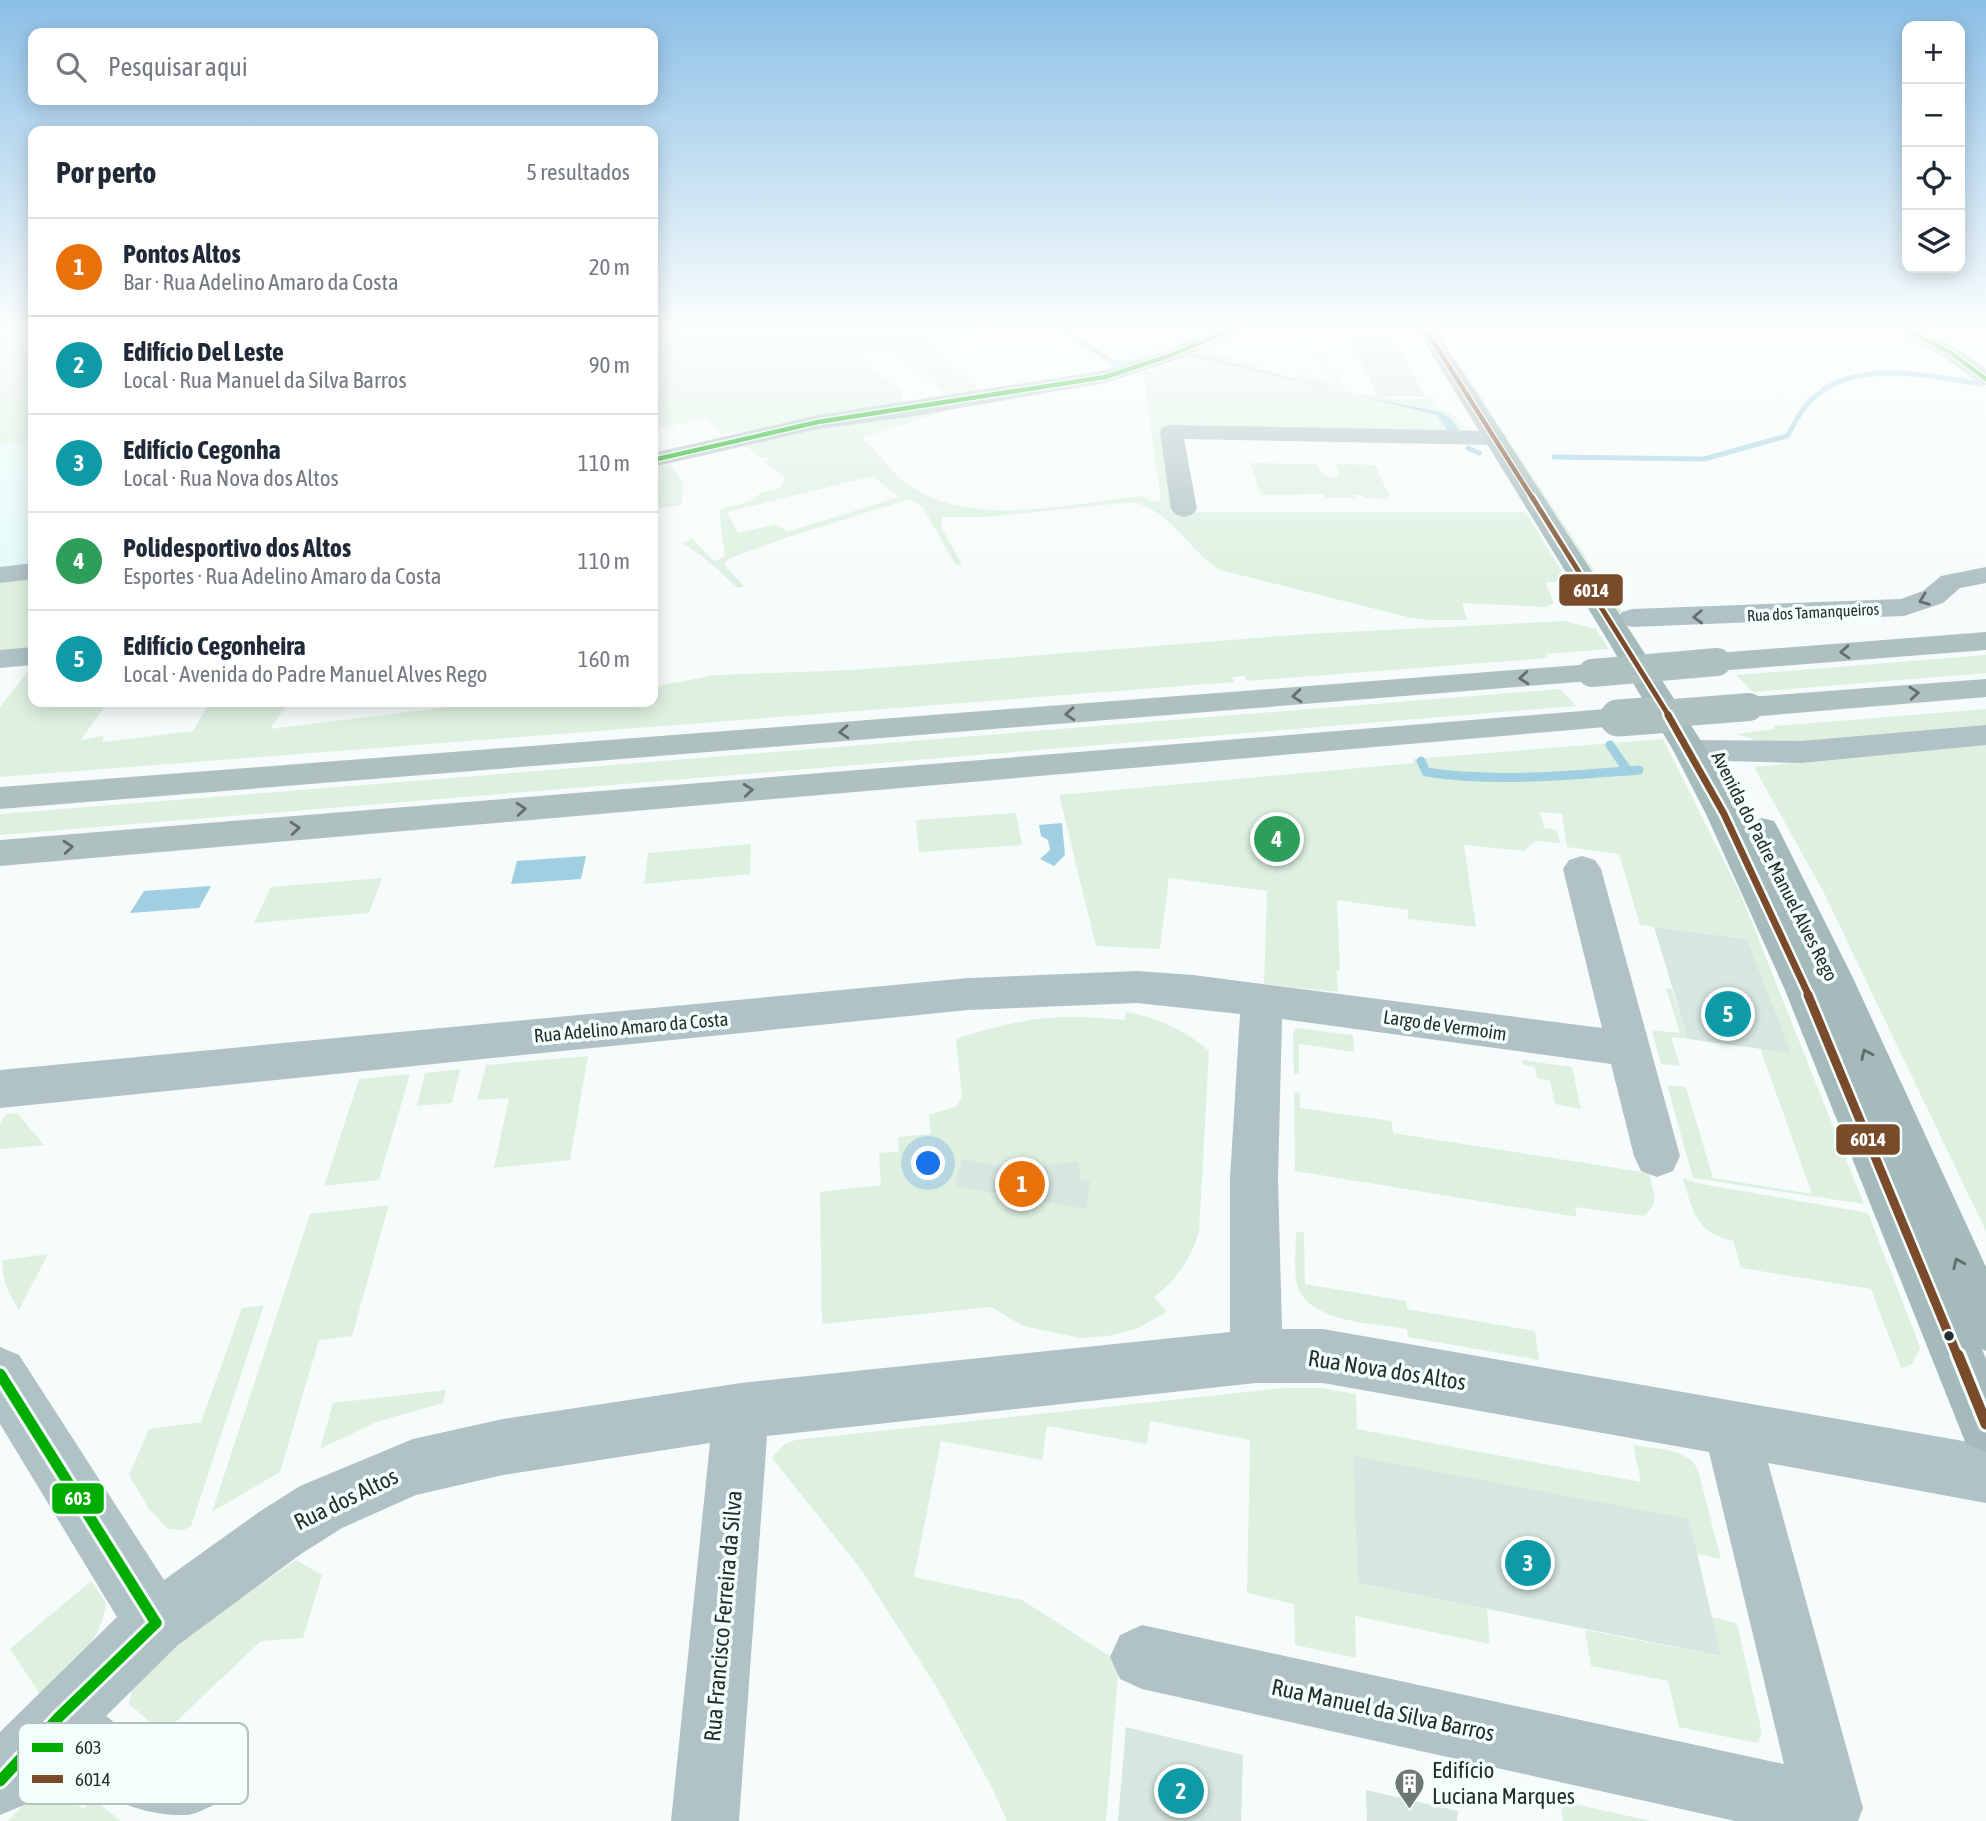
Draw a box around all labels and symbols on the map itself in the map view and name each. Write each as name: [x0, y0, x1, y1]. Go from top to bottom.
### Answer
line badge: 6014: [1558, 573, 1624, 607]
text: 6014: [1573, 579, 1609, 601]
one-way arrow: [1919, 591, 1931, 605]
street label: Rua dos Tamanqueiros: [1746, 600, 1880, 625]
one-way arrow: [1693, 610, 1704, 625]
one-way arrow: [1839, 644, 1850, 659]
one-way arrow: [1518, 670, 1529, 685]
one-way arrow: [1909, 686, 1920, 701]
one-way arrow: [1291, 688, 1302, 703]
one-way arrow: [1065, 706, 1076, 721]
one-way arrow: [838, 724, 849, 739]
street label: Avenida do Padre Manuel Alves Rego: [1707, 748, 1843, 984]
one-way arrow: [743, 783, 754, 798]
one-way arrow: [516, 802, 527, 817]
pin: 4: [1254, 813, 1300, 865]
one-way arrow: [290, 821, 301, 836]
one-way arrow: [63, 840, 74, 855]
pin: 5: [1705, 988, 1751, 1040]
street label: Largo de Vermoim: [1382, 1005, 1508, 1045]
street label: Rua Adelino Amaro da Costa: [533, 1008, 729, 1046]
one-way arrow: [1860, 1049, 1874, 1062]
line badge: 6014: [1835, 1123, 1901, 1156]
text: 6014: [1850, 1128, 1886, 1150]
your location: [911, 1146, 945, 1180]
pin: 1: [999, 1158, 1045, 1210]
one-way arrow: [1952, 1257, 1966, 1270]
unlabelled marker: [1942, 1329, 1956, 1343]
street label: Rua Nova dos Altos: [1306, 1345, 1468, 1395]
street label: Rua dos Altos: [290, 1463, 402, 1535]
line badge: 603: [51, 1482, 105, 1515]
text: 603: [65, 1487, 91, 1509]
street label: Rua Francisco Ferreira da Silva: [699, 1489, 747, 1743]
pin: 3: [1505, 1537, 1551, 1589]
street label: Rua Manuel da Silva Barros: [1269, 1674, 1497, 1746]
legend: [18, 1723, 248, 1804]
text: 603: [75, 1736, 102, 1758]
place label: Edifício Luciana Marques: [1432, 1757, 1575, 1809]
pin: 2: [1158, 1765, 1204, 1817]
building icon: Edifício Luciana Marques: [1392, 1766, 1426, 1810]
text: 6014: [75, 1768, 111, 1790]

